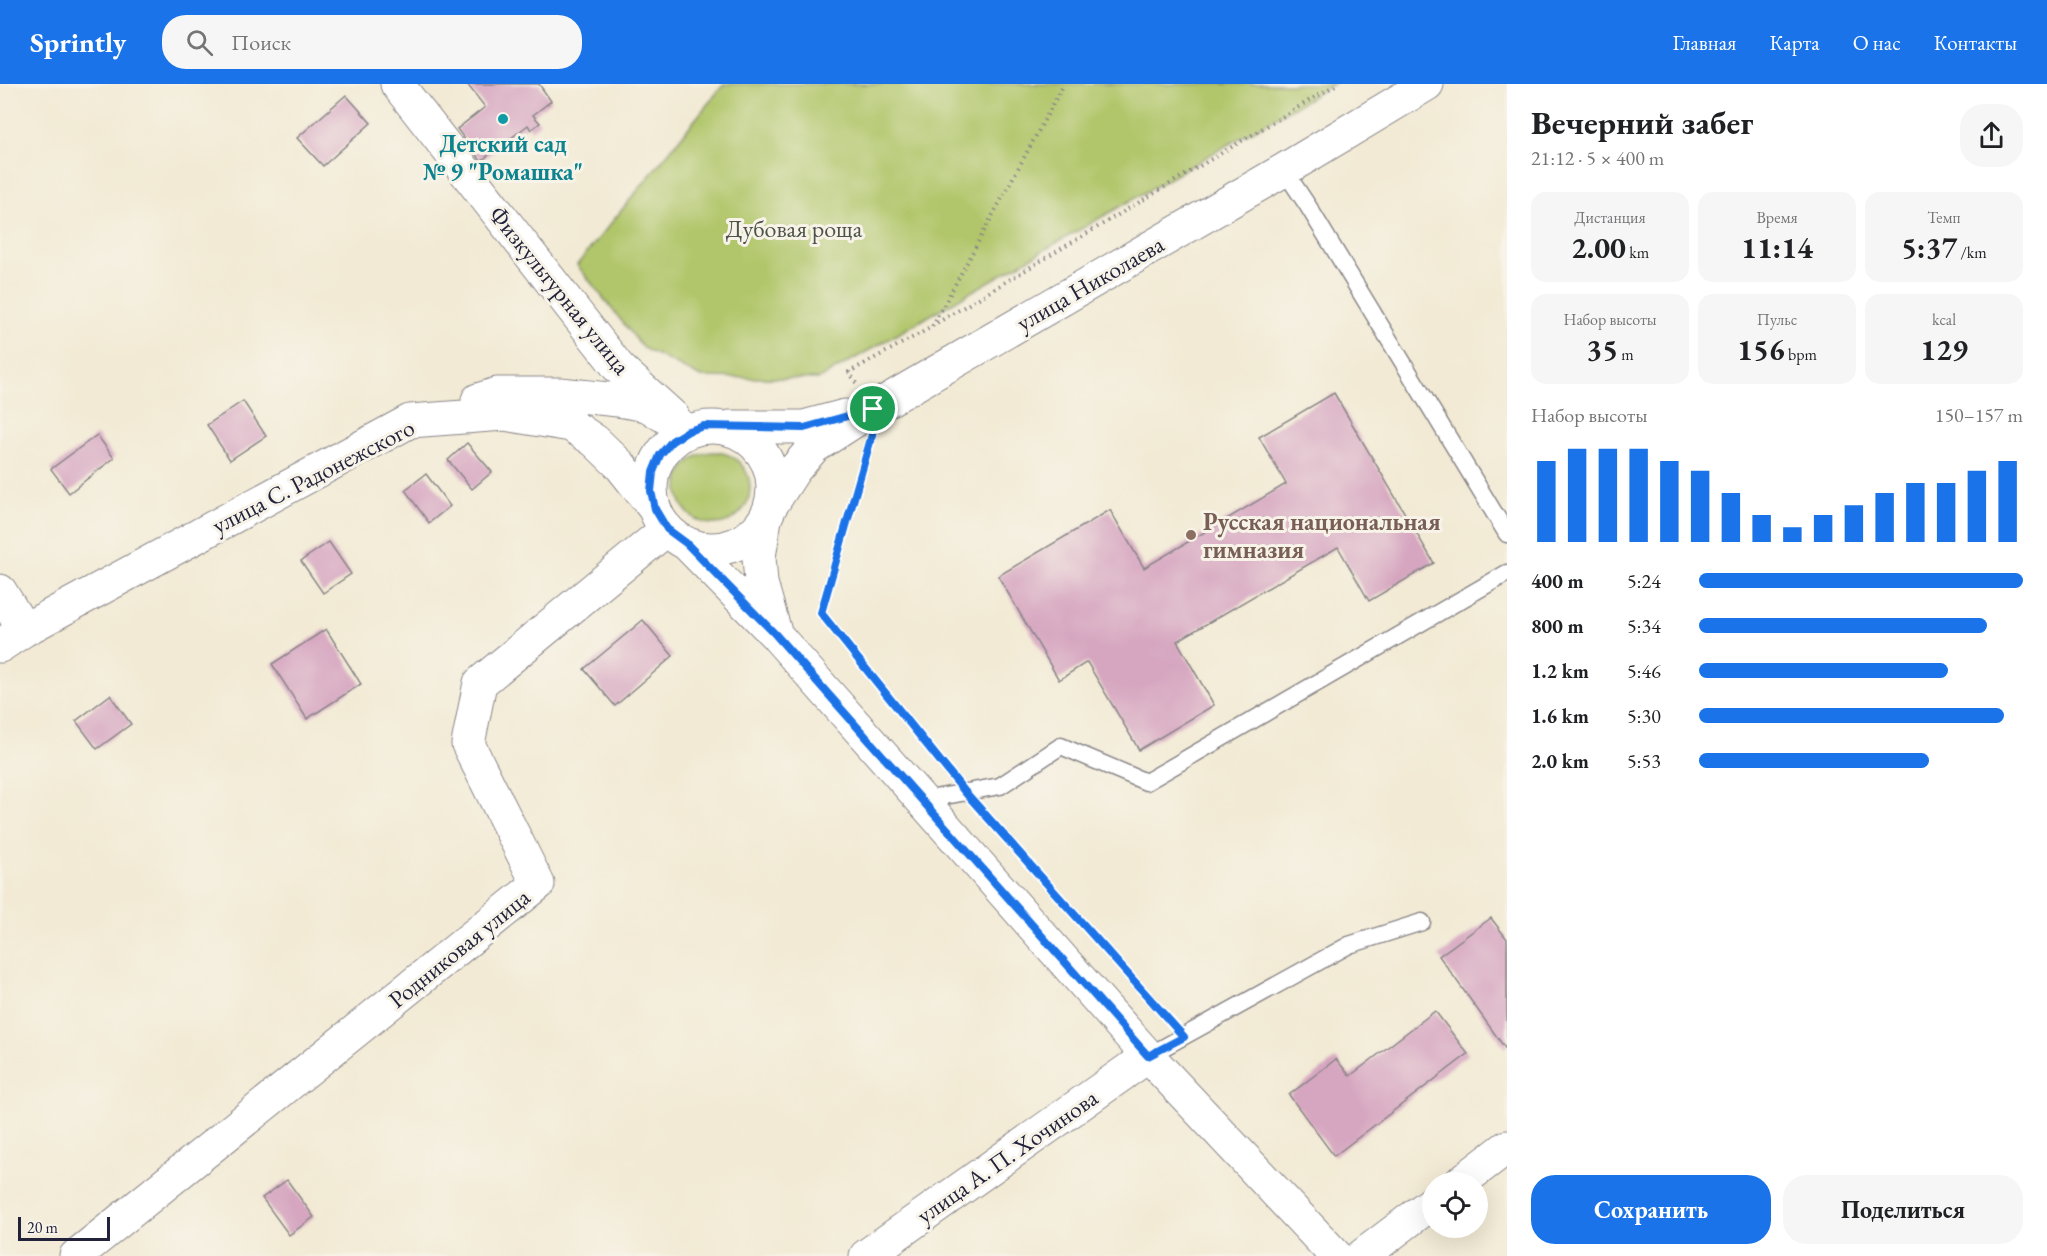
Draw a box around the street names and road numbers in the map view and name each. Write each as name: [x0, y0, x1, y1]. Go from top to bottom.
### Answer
street label: Физкультурная улица: [482, 199, 638, 381]
street label: улица Николаева: [1011, 228, 1170, 338]
street label: улица С. Радонежского: [207, 411, 420, 540]
street label: Родниковая улица: [382, 881, 537, 1015]
street label: улица А. П. Хочинова: [910, 1082, 1104, 1230]

